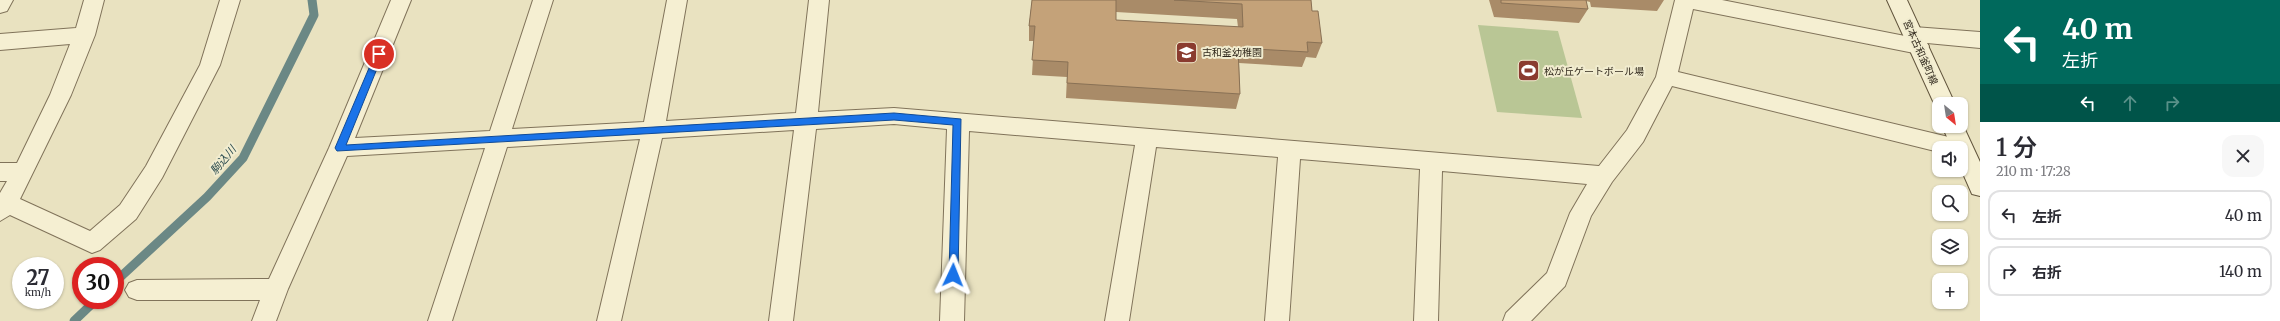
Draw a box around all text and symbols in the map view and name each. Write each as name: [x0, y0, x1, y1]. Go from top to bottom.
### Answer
text: 40 m: [2062, 11, 2133, 47]
icon: left: [1996, 16, 2048, 68]
street label: 宮本古和釜町線: [1900, 18, 1941, 87]
pin: [362, 37, 396, 71]
school or university icon: 古和釜幼稚園: [1173, 39, 1199, 65]
icon: arrive: [368, 43, 390, 65]
place label: 古和釜幼稚園: [1202, 46, 1262, 59]
text: 左折: [2062, 49, 2098, 72]
sports icon: 松が丘ゲートボール場: [1516, 58, 1542, 84]
place label: 松が丘ゲートボール場: [1544, 65, 1644, 78]
icon: left: [2077, 92, 2099, 114]
icon: ahead: [2119, 92, 2141, 114]
icon: right: [2161, 92, 2183, 114]
north arrow: [1932, 97, 1968, 133]
map controls: [1932, 97, 1968, 309]
text: 1 分: [1996, 132, 2037, 163]
button: close: [2222, 135, 2264, 177]
button: sound: [1932, 141, 1968, 177]
water label: 駒込川: [207, 142, 240, 177]
text: 210 m · 17:28: [1996, 163, 2071, 180]
button: search: [1932, 185, 1968, 221]
icon: left: [1998, 204, 2020, 226]
text: 40 m: [2225, 206, 2262, 225]
text: 左折: [2032, 207, 2062, 226]
button: layers: [1932, 229, 1968, 265]
position arrow: [932, 254, 974, 296]
speed limit sign: 30: [72, 257, 124, 309]
icon: right: [1998, 260, 2020, 282]
text: 140 m: [2219, 262, 2262, 281]
text: 右折: [2032, 263, 2062, 282]
text: 27: [26, 265, 50, 290]
button: +: [1932, 273, 1968, 309]
text: km/h: [25, 286, 51, 299]

